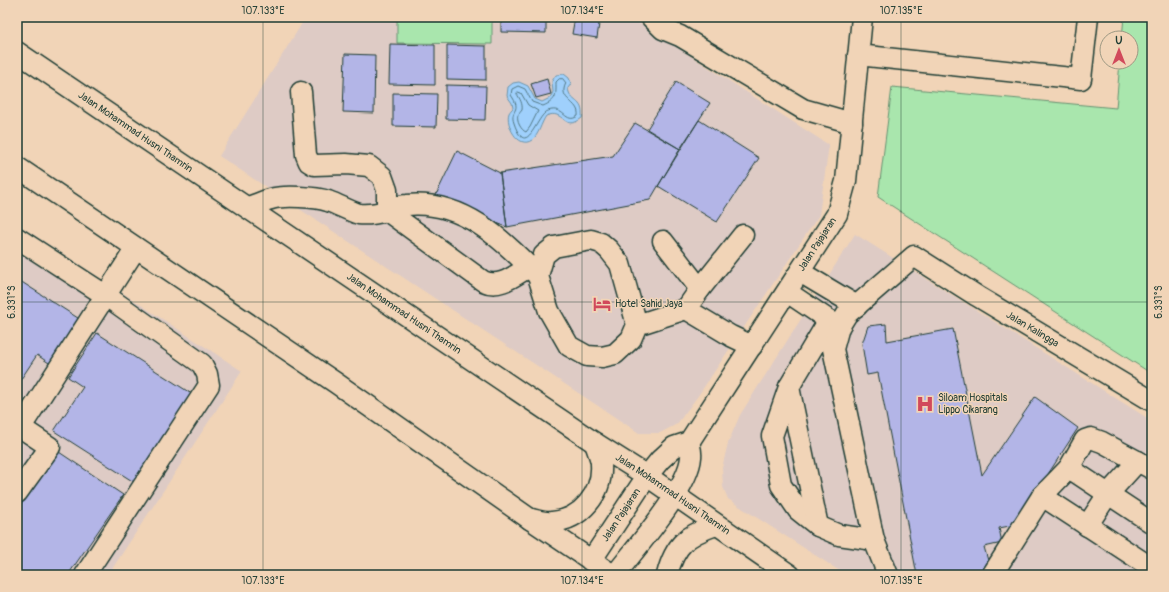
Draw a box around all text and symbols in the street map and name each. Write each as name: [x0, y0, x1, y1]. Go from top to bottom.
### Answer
text: 107.133°E: [242, 5, 284, 17]
text: 107.134°E: [560, 5, 604, 17]
text: 107.135°E: [880, 5, 922, 17]
north arrow: [1099, 30, 1139, 70]
text: U: [1115, 34, 1123, 47]
street label: Jalan Mohammad Husni Thamrin: [76, 89, 195, 175]
street label: Jalan Pajajaran: [796, 215, 839, 273]
street label: Jalan Mohammad Husni Thamrin: [344, 271, 464, 357]
text: 6.331°S: [6, 285, 18, 319]
text: 6.331°S: [1153, 285, 1165, 319]
hotel icon: Hotel Sahid Jaya: [592, 294, 612, 314]
place label: Hotel Sahid Jaya: [615, 298, 683, 310]
street label: Jalan Kalingga: [1004, 309, 1061, 350]
place label: Siloam Hospitals Lippo Cikarang: [938, 392, 1008, 416]
hospital icon: Siloam Hospitals Lippo Cikarang: [915, 394, 935, 414]
street label: Jalan Mohammad Husni Thamrin: [613, 451, 732, 538]
street label: Jalan Pajajaran: [599, 486, 643, 544]
text: 107.133°E: [242, 575, 284, 587]
text: 107.134°E: [560, 575, 604, 587]
text: 107.135°E: [880, 575, 922, 587]

